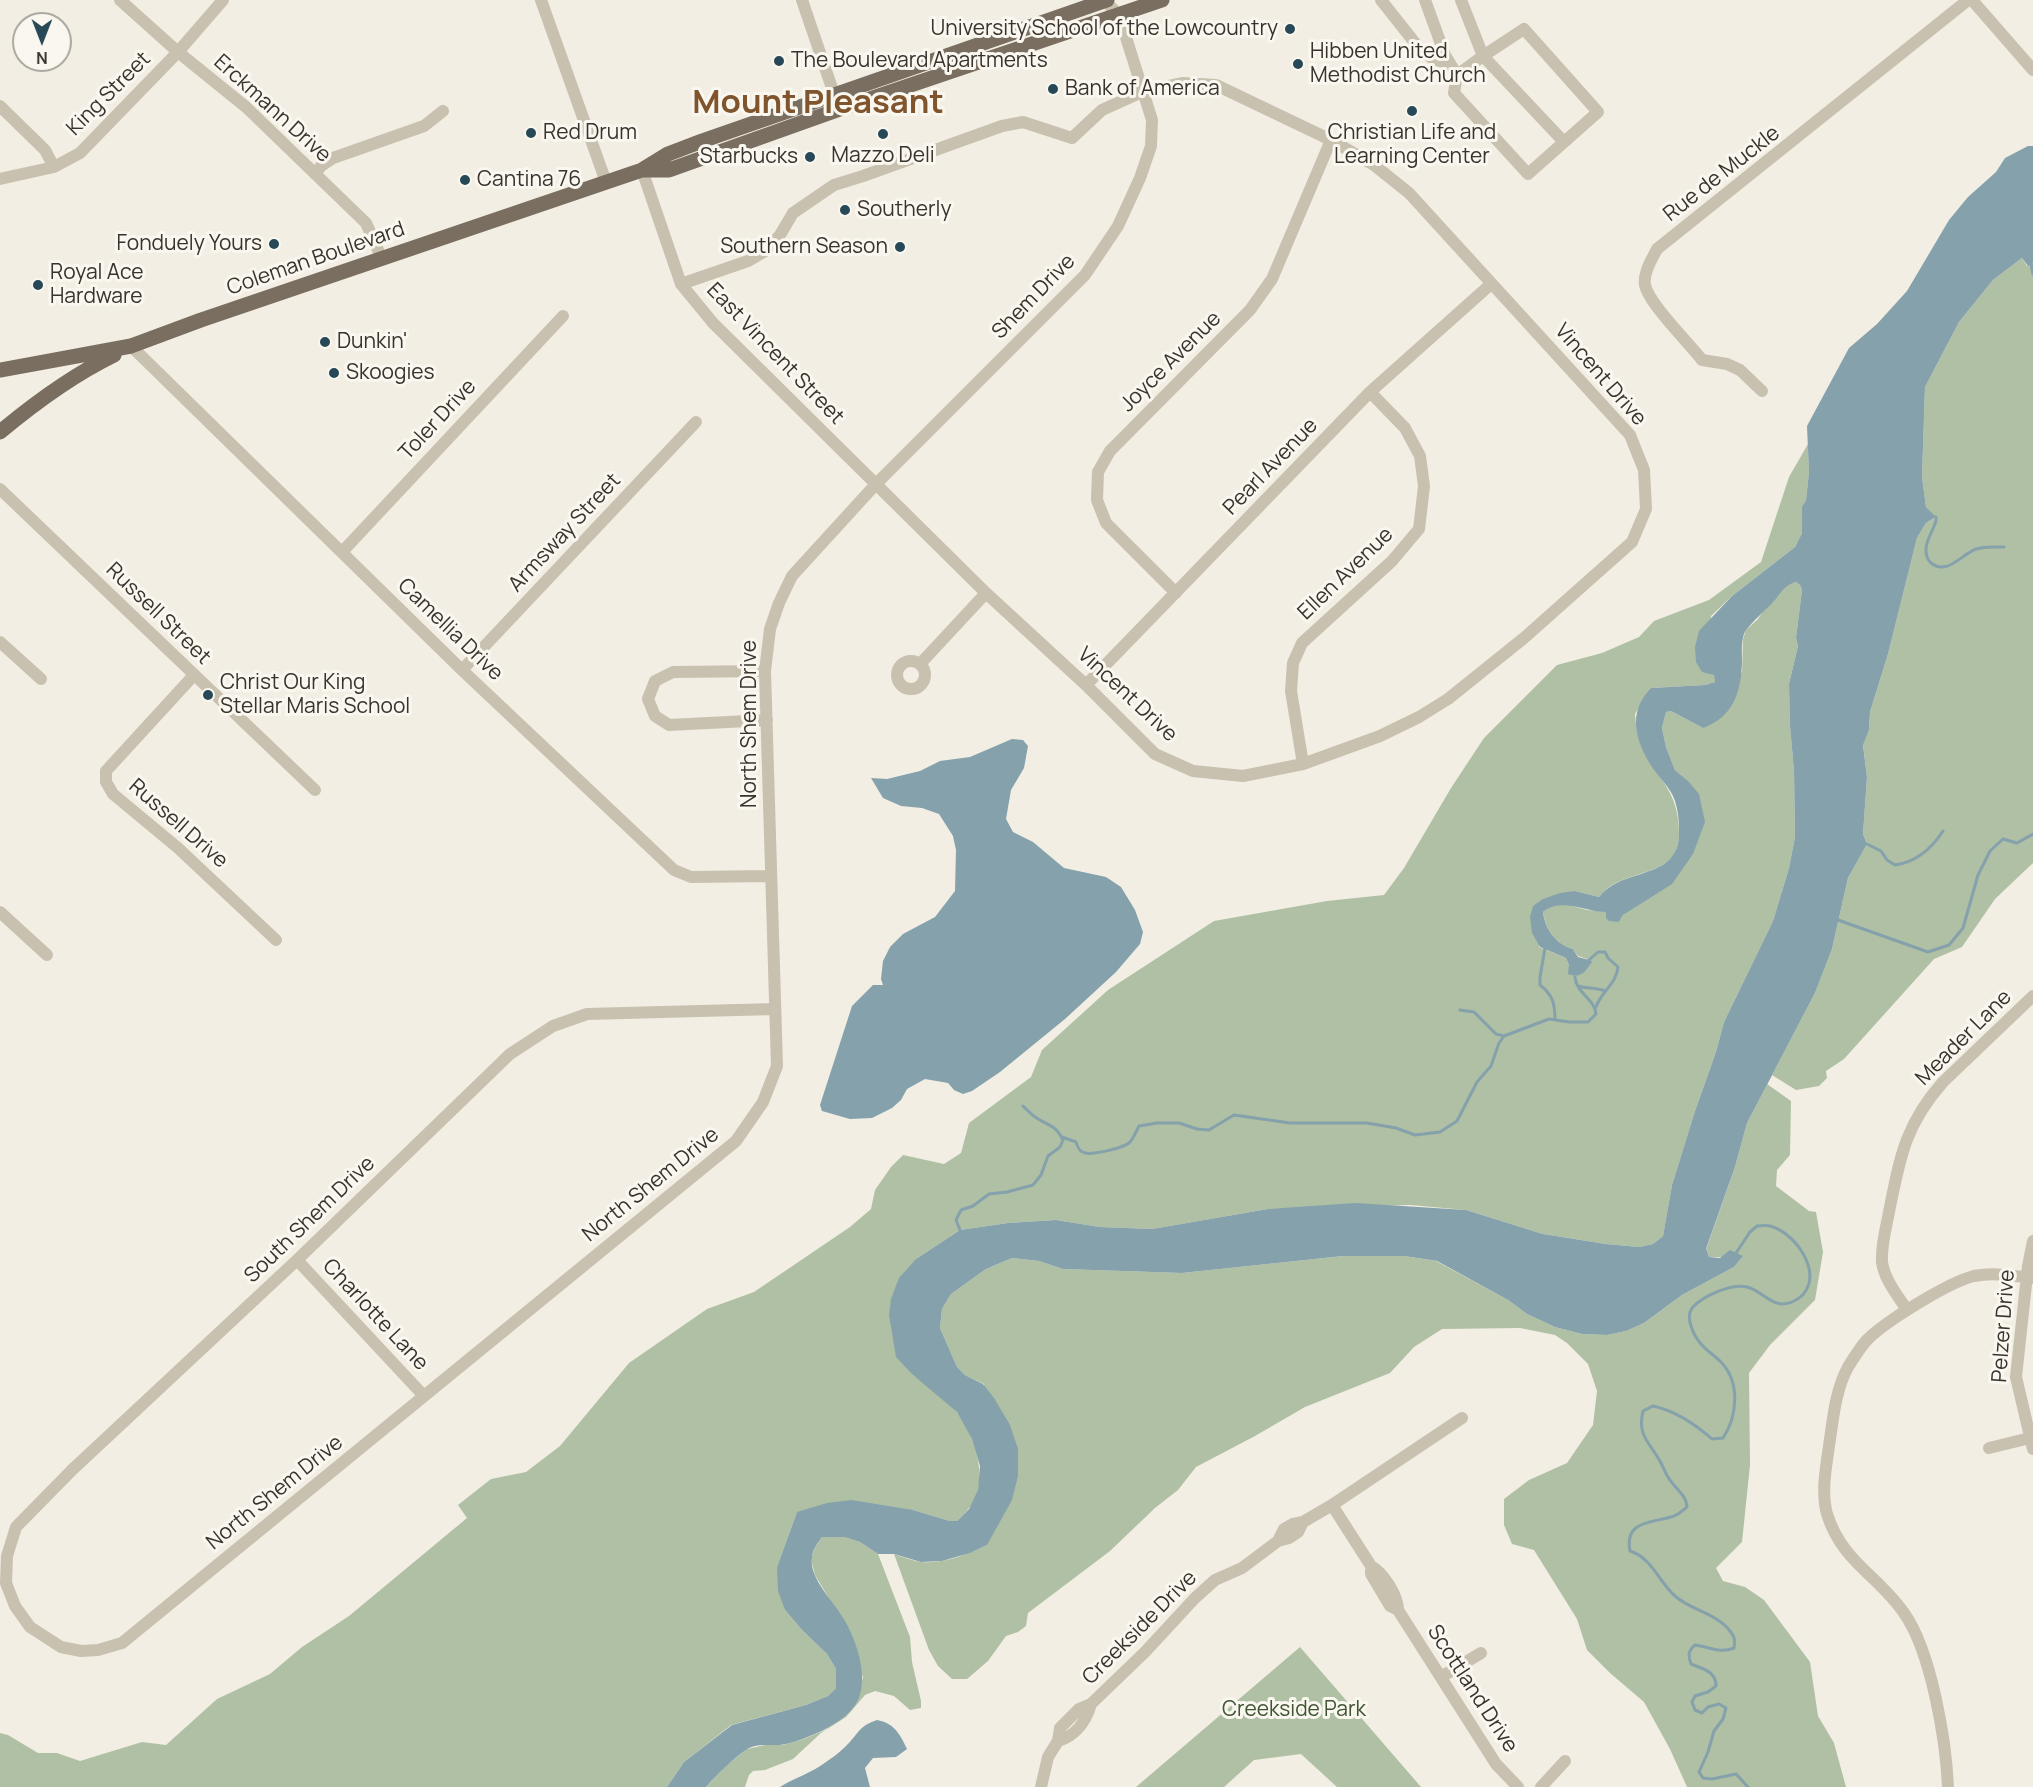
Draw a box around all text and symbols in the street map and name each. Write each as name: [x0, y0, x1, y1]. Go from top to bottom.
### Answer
north arrow: [12, 12, 72, 72]
place label: University School of the Lowcountry: [930, 16, 1278, 42]
marker: University School of the Lowcountry: [1283, 22, 1297, 36]
place label: Hibben United Methodist Church: [1310, 39, 1486, 89]
text: N: [36, 47, 48, 69]
street label: King Street: [62, 47, 156, 141]
place label: The Boulevard Apartments: [791, 48, 1048, 74]
street label: Erckmann Drive: [208, 50, 336, 168]
marker: The Boulevard Apartments: [772, 54, 786, 68]
marker: Hibben United Methodist Church: [1291, 57, 1305, 71]
place label: Bank of America: [1065, 76, 1220, 102]
marker: Bank of America: [1046, 82, 1060, 96]
district label: Mount Pleasant: [692, 84, 944, 124]
marker: Christian Life and Learning Center: [1405, 104, 1419, 118]
place label: Red Drum: [543, 120, 637, 146]
place label: Christian Life and Learning Center: [1328, 120, 1496, 170]
street label: Rue de Muckle: [1659, 121, 1785, 227]
marker: Red Drum: [524, 126, 538, 140]
marker: Mazzo Deli: [876, 127, 890, 141]
place label: Mazzo Deli: [831, 143, 935, 169]
place label: Starbucks: [700, 144, 798, 170]
marker: Starbucks: [803, 150, 817, 164]
place label: Cantina 76: [477, 167, 581, 193]
marker: Cantina 76: [458, 173, 472, 187]
place label: Southerly: [857, 197, 952, 223]
marker: Southerly: [838, 203, 852, 217]
street label: Coleman Boulevard: [224, 217, 408, 301]
place label: Fonduely Yours: [116, 231, 262, 257]
place label: Southern Season: [720, 234, 888, 260]
marker: Fonduely Yours: [267, 237, 281, 251]
marker: Southern Season: [893, 240, 907, 254]
street label: Shem Drive: [987, 249, 1081, 345]
place label: Royal Ace Hardware: [50, 260, 144, 310]
marker: Royal Ace Hardware: [31, 278, 45, 292]
street label: East Vincent Street: [701, 278, 849, 430]
street label: Joyce Avenue: [1115, 306, 1227, 418]
street label: Vincent Drive: [1549, 319, 1651, 431]
place label: Dunkin': [337, 329, 407, 355]
marker: Dunkin': [318, 335, 332, 349]
place label: Skoogies: [346, 360, 435, 386]
marker: Skoogies: [327, 366, 341, 380]
street label: Toler Drive: [394, 374, 482, 466]
street label: Pearl Avenue: [1219, 413, 1323, 521]
street label: Armsway Street: [504, 469, 626, 597]
street label: Ellen Avenue: [1293, 522, 1399, 626]
street label: Russell Street: [100, 558, 216, 670]
street label: Camellia Drive: [392, 574, 508, 686]
street label: North Shem Drive: [737, 640, 763, 808]
street label: Vincent Drive: [1072, 642, 1182, 748]
place label: Christ Our King Stellar Maris School: [220, 670, 410, 720]
marker: Christ Our King Stellar Maris School: [201, 688, 215, 702]
street label: Russell Drive: [123, 774, 233, 874]
street label: Meader Lane: [1911, 985, 2017, 1091]
street label: North Shem Drive: [578, 1122, 724, 1248]
street label: South Shem Drive: [240, 1151, 380, 1289]
street label: Charlotte Lane: [317, 1254, 433, 1376]
street label: Pelzer Drive: [1987, 1269, 2021, 1383]
street label: North Shem Drive: [202, 1430, 348, 1556]
street label: Creekside Drive: [1078, 1566, 1202, 1690]
street label: Scottland Drive: [1421, 1621, 1523, 1757]
park label: Creekside Park: [1222, 1697, 1366, 1723]

